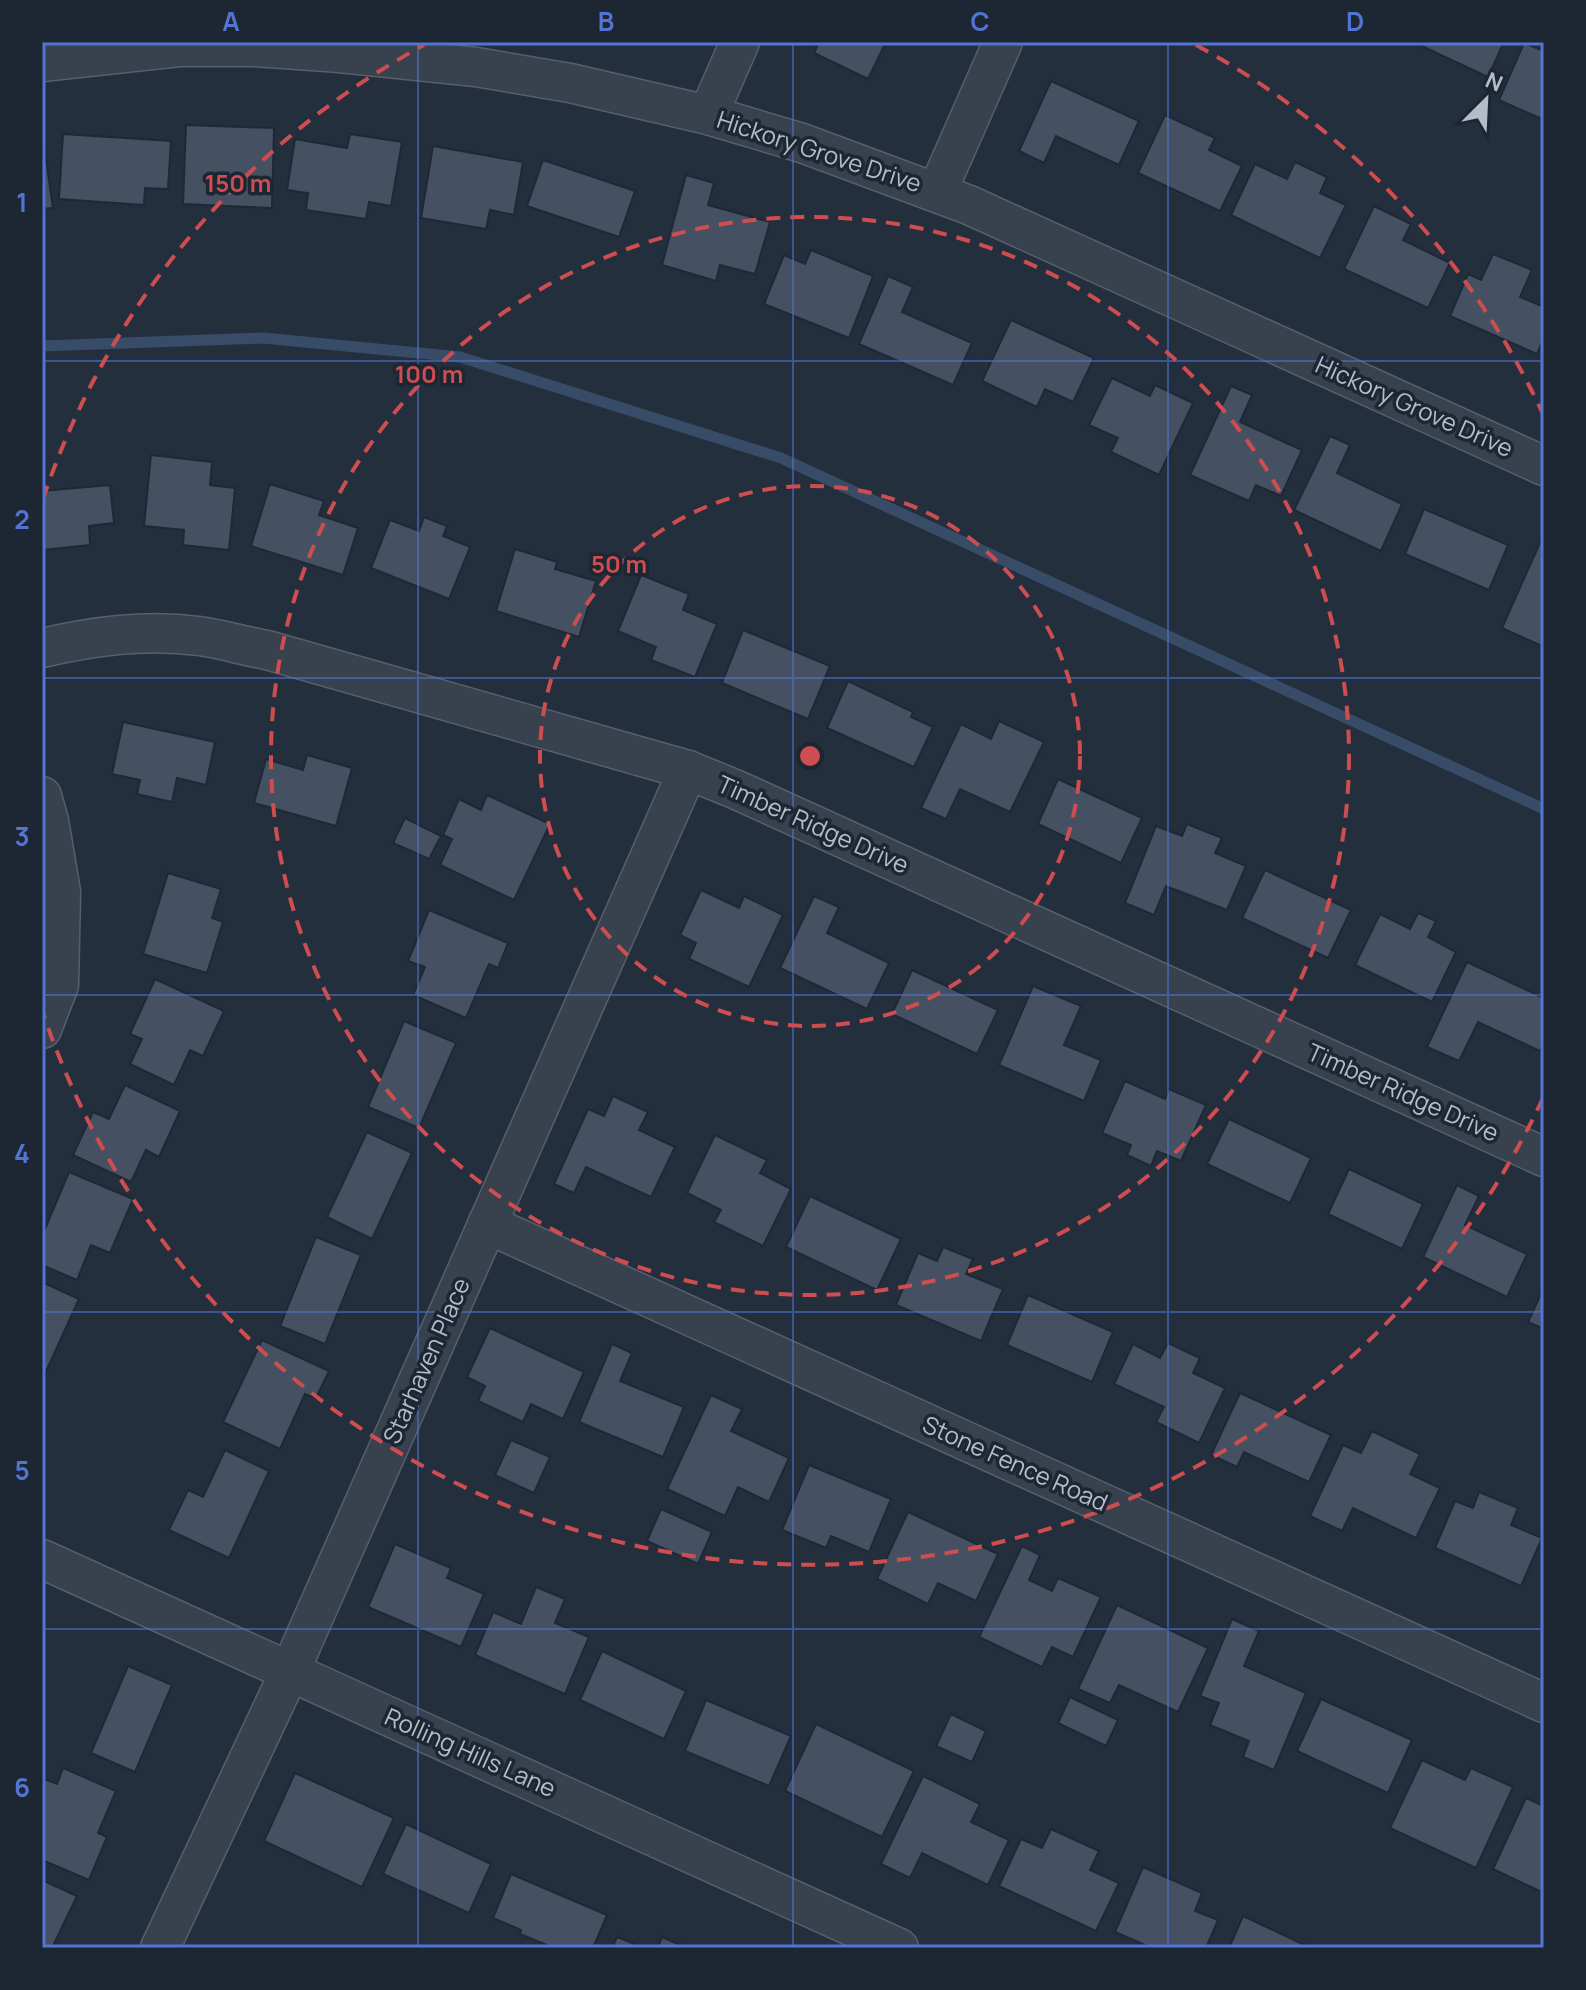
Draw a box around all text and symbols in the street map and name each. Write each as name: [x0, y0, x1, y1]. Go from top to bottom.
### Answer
text: A: [222, 3, 240, 39]
text: B: [598, 3, 614, 39]
text: C: [970, 3, 990, 39]
text: D: [1346, 3, 1364, 39]
north arrow: [1446, 60, 1526, 140]
text: N: [1481, 65, 1507, 99]
street label: Hickory Grove Drive: [713, 102, 926, 199]
text: 150 m: [205, 166, 271, 199]
text: 1: [16, 184, 28, 220]
street label: Hickory Grove Drive: [1311, 347, 1519, 464]
text: 100 m: [395, 357, 463, 390]
text: 2: [14, 501, 30, 537]
text: 50 m: [591, 547, 647, 580]
centre of rings: [796, 742, 824, 770]
street label: Timber Ridge Drive: [713, 767, 914, 881]
text: 3: [14, 818, 30, 854]
street label: Timber Ridge Drive: [1303, 1035, 1504, 1149]
text: 4: [14, 1135, 30, 1171]
street label: Starhaven Place: [374, 1272, 477, 1449]
street label: Stone Fence Road: [918, 1407, 1113, 1518]
text: 5: [14, 1452, 30, 1488]
street label: Rolling Hills Lane: [380, 1699, 561, 1804]
text: 6: [14, 1769, 30, 1805]

